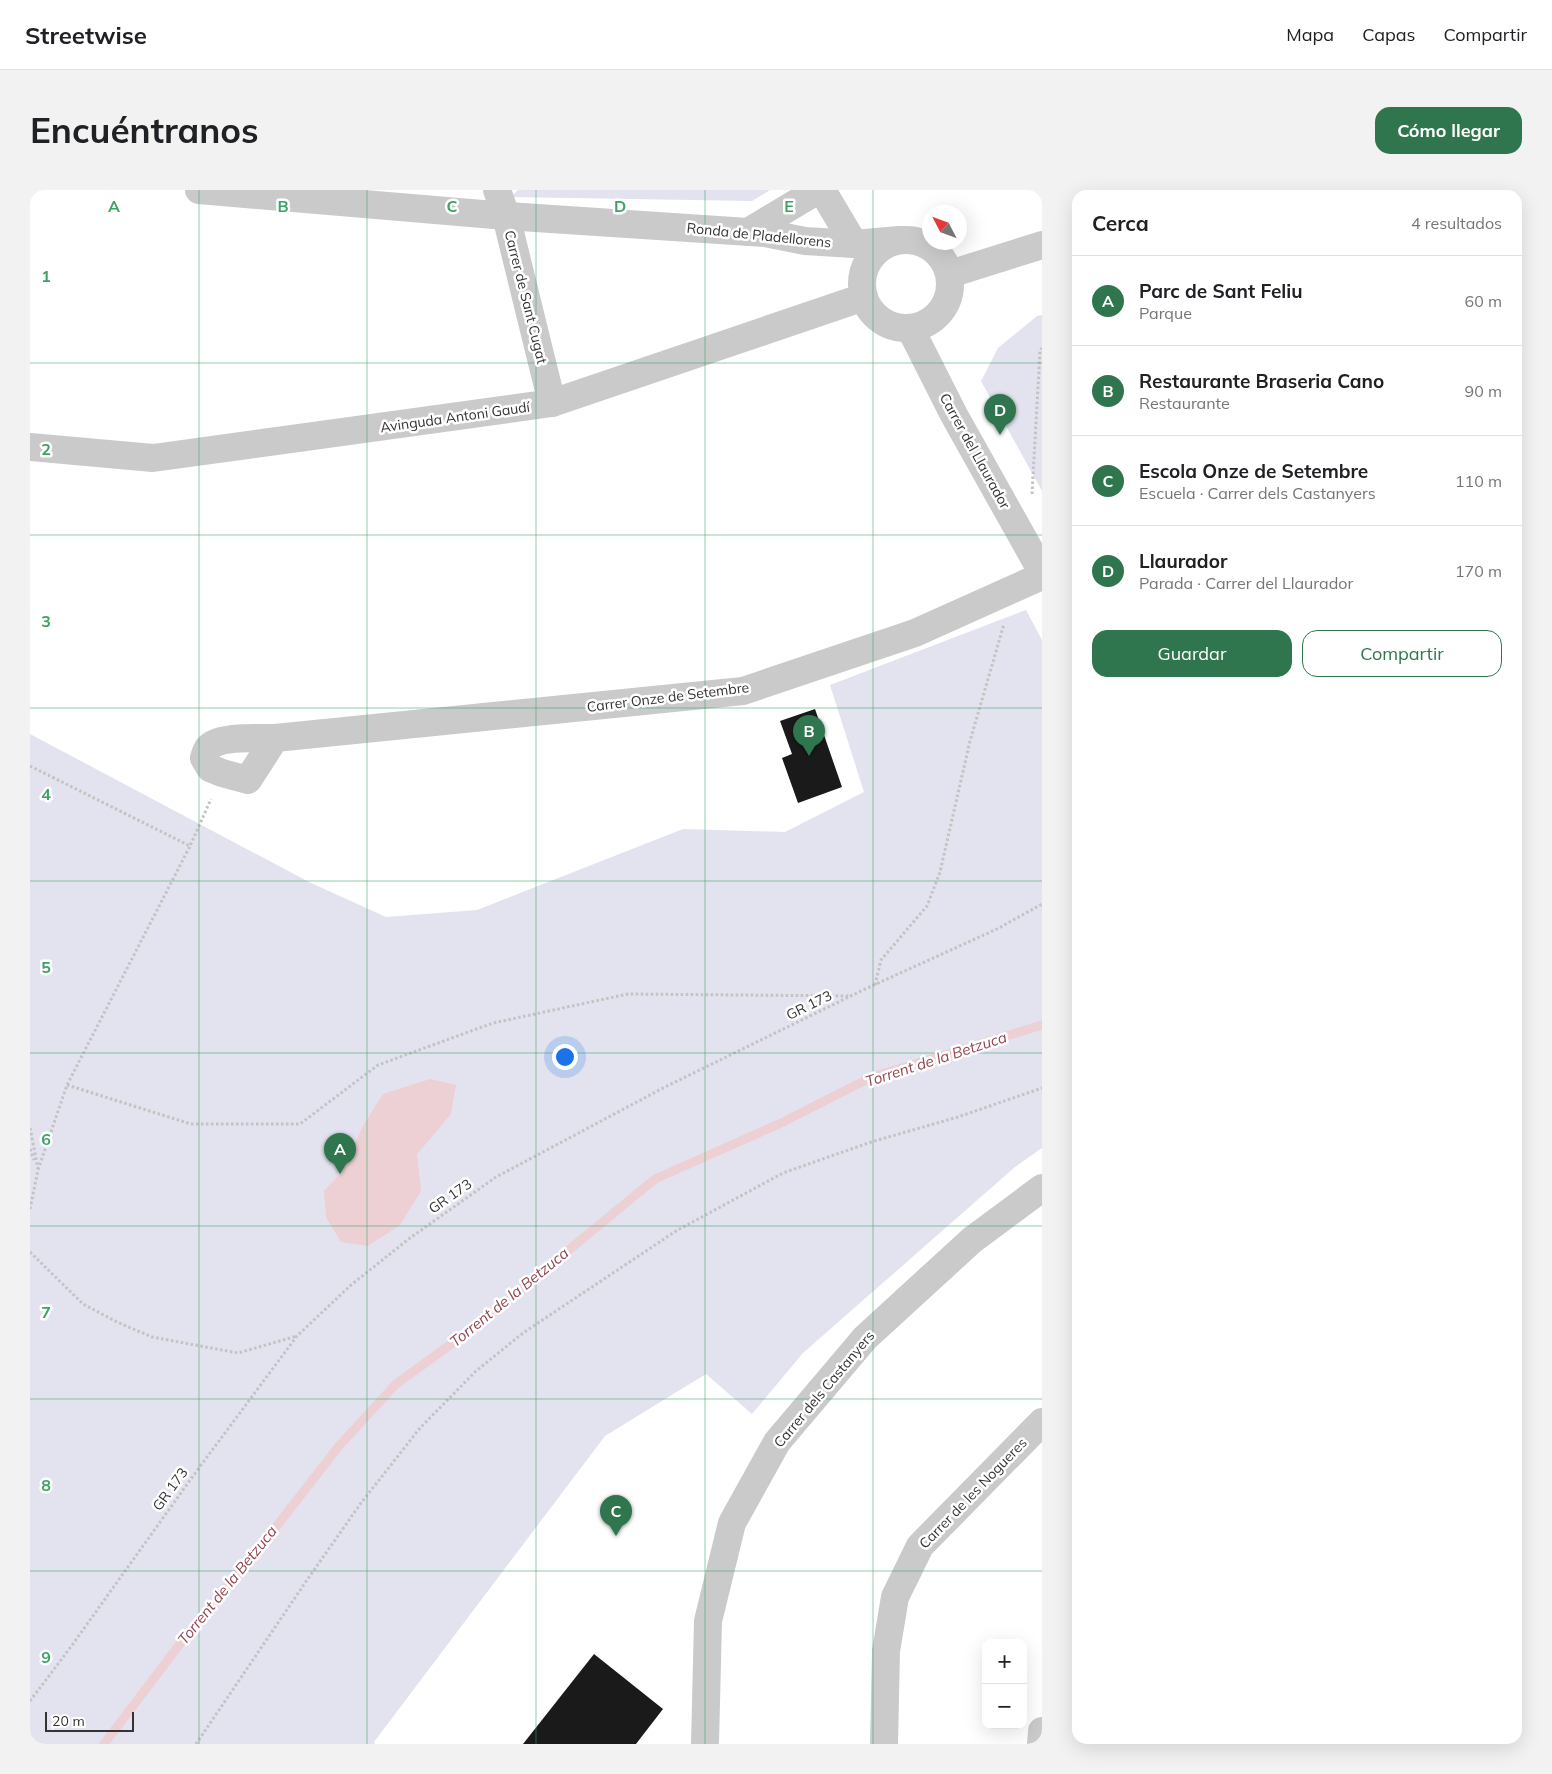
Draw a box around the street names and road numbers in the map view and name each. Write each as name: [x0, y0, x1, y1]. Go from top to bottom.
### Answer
street label: Ronda de Pladellorens: [686, 218, 832, 252]
street label: Carrer de Sant Cugat: [501, 228, 551, 366]
street label: Carrer del Llaurador: [936, 390, 1015, 513]
street label: Avinguda Antoni Gaudí: [379, 398, 532, 436]
street label: Carrer Onze de Setembre: [586, 678, 750, 716]
street label: GR 173: [783, 986, 835, 1024]
street label: GR 173: [425, 1175, 475, 1217]
street label: Carrer dels Castanyers: [770, 1327, 878, 1451]
street label: Carrer de les Nogueres: [915, 1434, 1031, 1552]
street label: GR 173: [148, 1464, 192, 1514]

